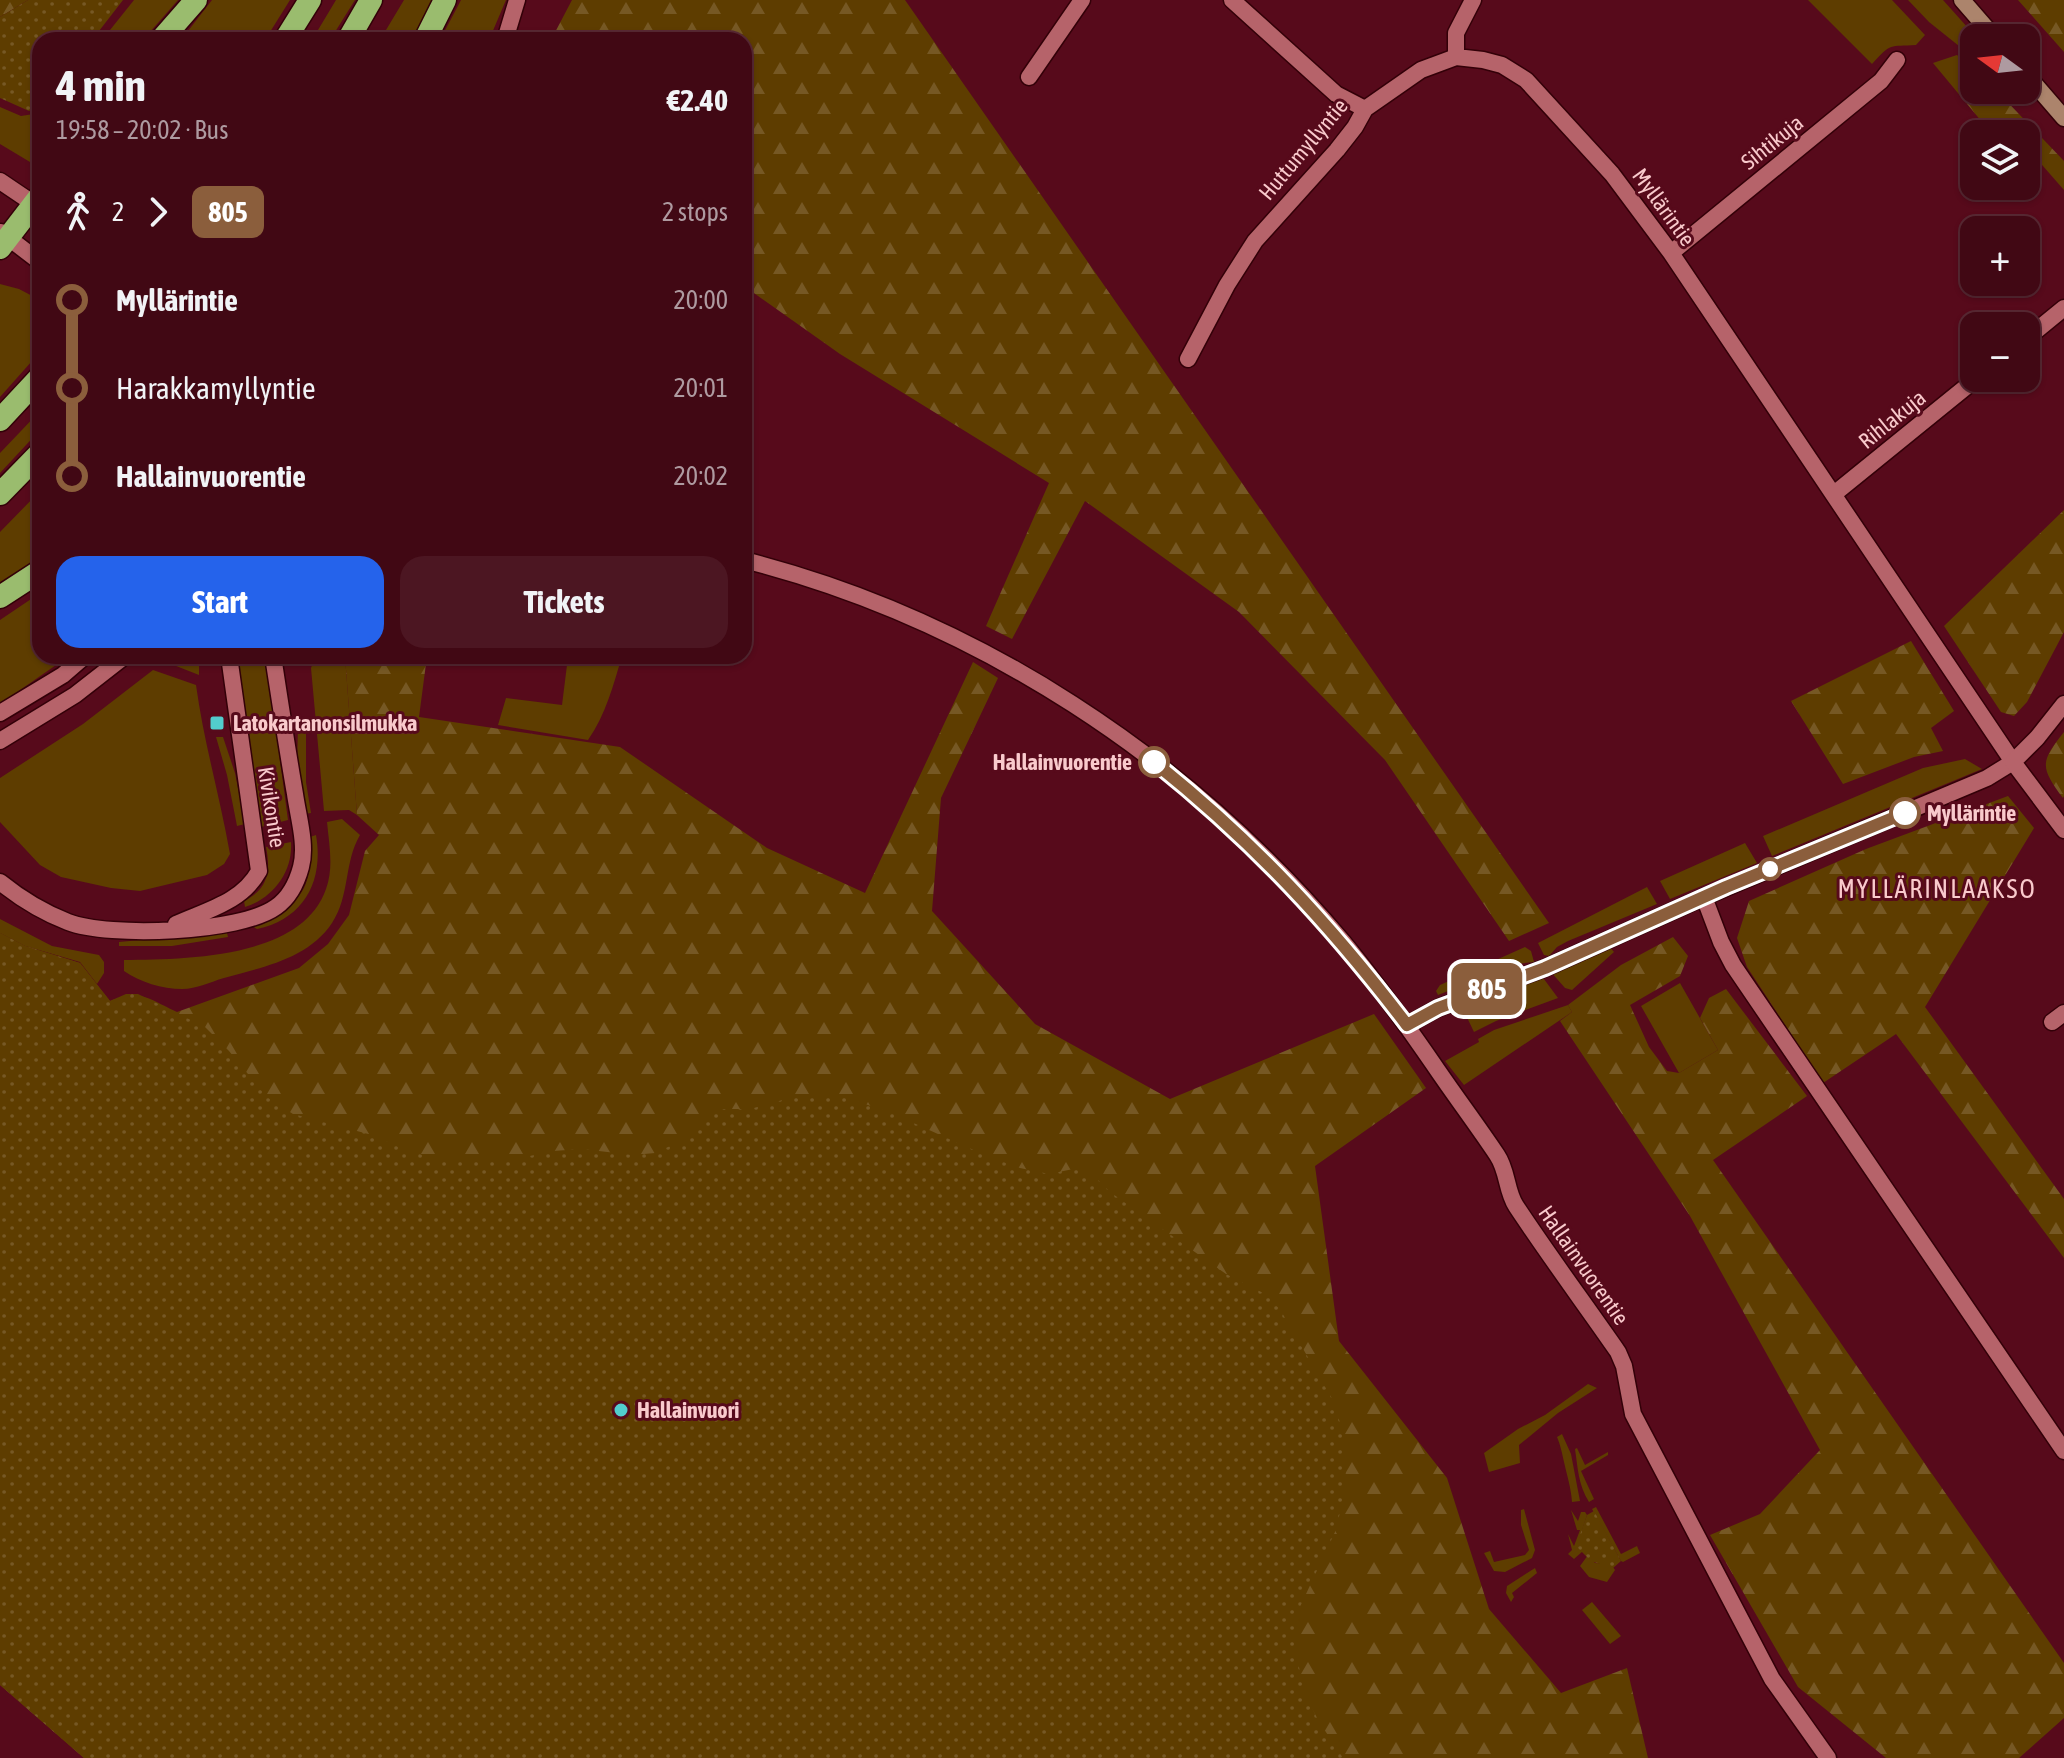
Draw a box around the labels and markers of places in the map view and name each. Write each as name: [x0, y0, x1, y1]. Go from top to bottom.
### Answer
place label: Latokartanonsilmukka: [233, 710, 417, 736]
marker: Latokartanonsilmukka: [208, 714, 226, 732]
marker: Hallainvuorentie: [1139, 747, 1169, 777]
place label: Hallainvuorentie: [993, 749, 1132, 775]
marker: Myllärintie: [1890, 798, 1920, 828]
place label: Myllärintie: [1927, 800, 2016, 826]
unlabelled marker: [1759, 858, 1781, 880]
place label: Hallainvuori: [637, 1397, 739, 1423]
marker: Hallainvuori: [612, 1401, 630, 1419]

